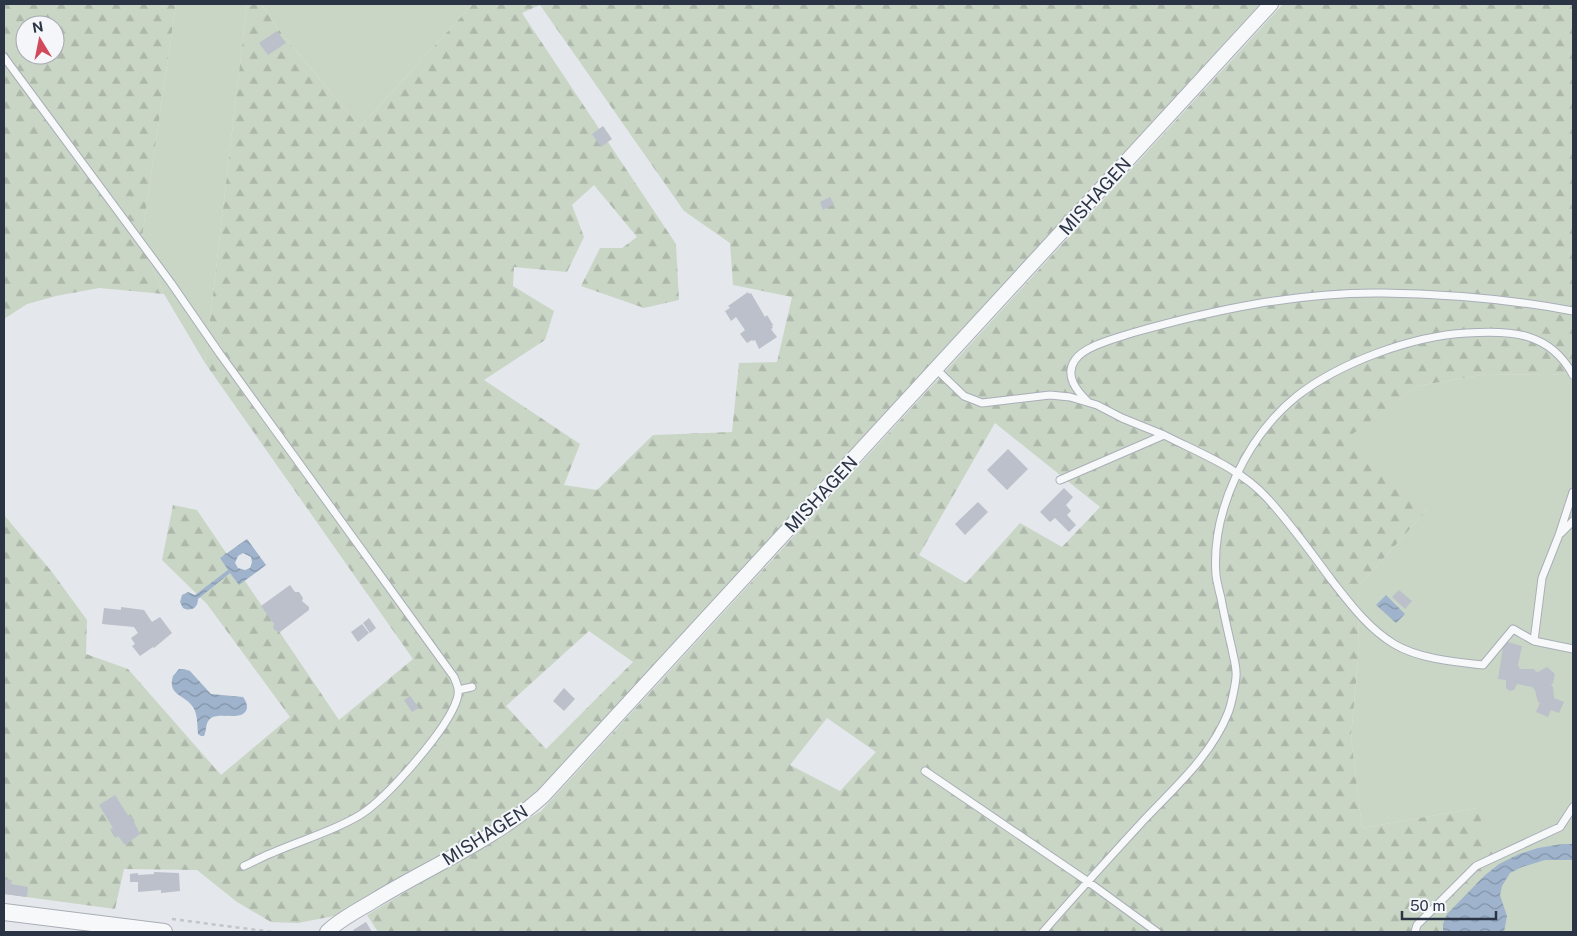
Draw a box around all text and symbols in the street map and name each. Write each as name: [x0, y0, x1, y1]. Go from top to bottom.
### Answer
north arrow: [15, 15, 65, 65]
text: N: [31, 18, 45, 36]
street label: MISHAGEN: [1055, 153, 1135, 239]
street label: MISHAGEN: [780, 451, 862, 537]
street label: MISHAGEN: [438, 800, 532, 870]
scale bar: [1402, 888, 1496, 920]
text: 50 m: [1410, 897, 1445, 914]

